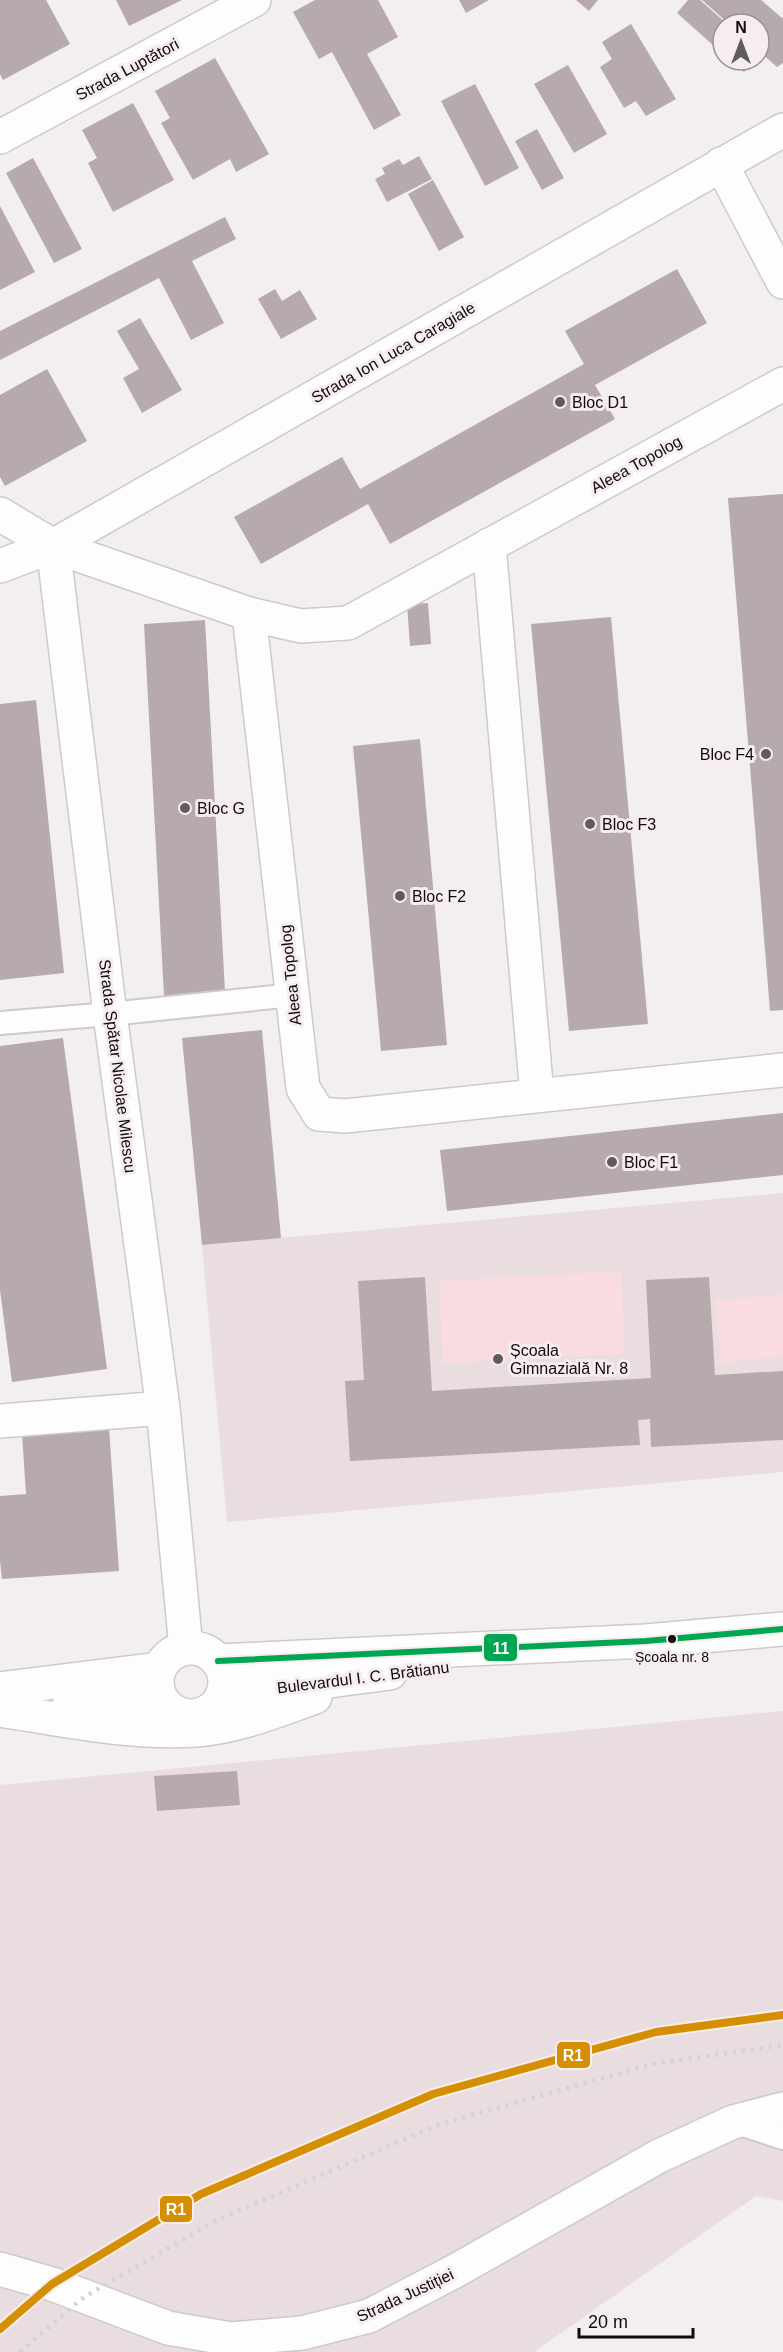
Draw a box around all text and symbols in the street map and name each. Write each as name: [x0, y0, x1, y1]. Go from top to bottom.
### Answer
north arrow: [711, 12, 771, 72]
text: N: [735, 19, 747, 36]
street label: Strada Luptători: [73, 35, 181, 104]
street label: Strada Ion Luca Caragiale: [309, 299, 478, 406]
place label: Bloc D1: [572, 394, 628, 411]
marker: Bloc D1: [553, 395, 567, 409]
street label: Aleea Topolog: [588, 432, 685, 496]
place label: Bloc F4: [700, 746, 754, 763]
marker: Bloc F4: [759, 747, 773, 761]
place label: Bloc G: [197, 800, 245, 817]
marker: Bloc G: [178, 801, 192, 815]
place label: Bloc F3: [602, 816, 656, 833]
marker: Bloc F3: [583, 817, 597, 831]
place label: Bloc F2: [412, 888, 466, 905]
marker: Bloc F2: [393, 889, 407, 903]
street label: Aleea Topolog: [277, 924, 304, 1026]
street label: Strada Spătar Nicolae Milescu: [96, 958, 139, 1174]
place label: Bloc F1: [624, 1154, 678, 1171]
marker: Bloc F1: [605, 1155, 619, 1169]
place label: Școala Gimnazială Nr. 8: [510, 1342, 628, 1377]
marker: Școala Gimnazială Nr. 8: [491, 1352, 505, 1366]
line badge: 11: [483, 1633, 518, 1662]
marker: Școala nr. 8: [666, 1633, 678, 1645]
text: 11: [493, 1640, 510, 1657]
place label: Școala nr. 8: [635, 1649, 709, 1665]
street label: Bulevardul I. C. Brătianu: [276, 1658, 450, 1697]
line badge: R1: [556, 2041, 591, 2069]
text: R1: [563, 2047, 583, 2064]
line badge: R1: [159, 2195, 193, 2223]
text: R1: [166, 2201, 186, 2218]
street label: Strada Justiției: [354, 2266, 456, 2325]
scale bar: [579, 2301, 693, 2339]
text: 20 m: [588, 2312, 628, 2332]

